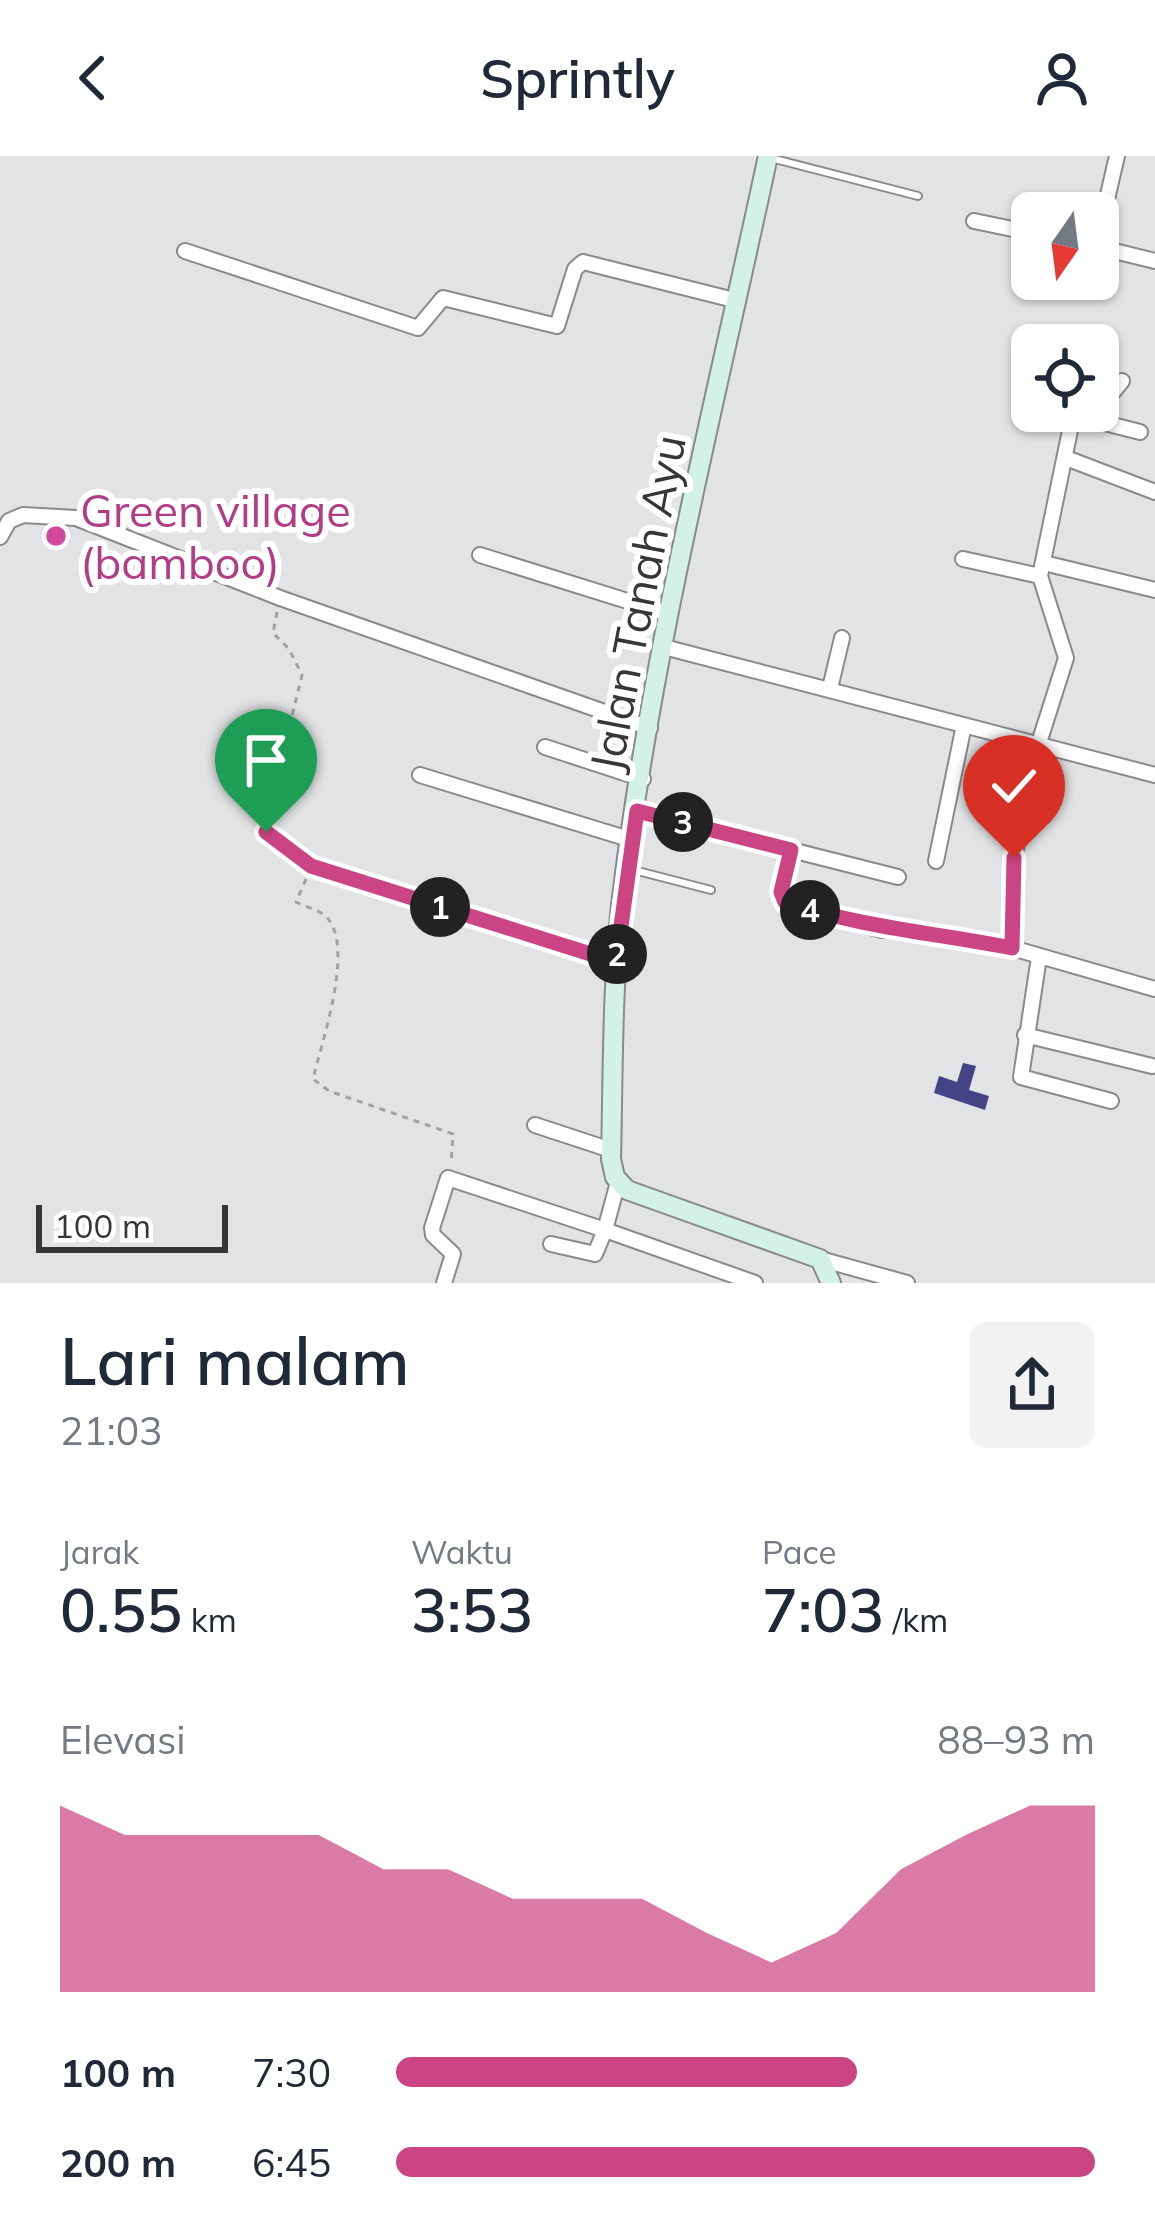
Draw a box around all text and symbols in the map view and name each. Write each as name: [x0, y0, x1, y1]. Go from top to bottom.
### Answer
text: Sprintly: [480, 44, 675, 112]
icon: back: [60, 45, 126, 111]
icon: person: [1029, 45, 1095, 111]
north arrow: [1011, 192, 1119, 300]
map controls: [1011, 192, 1119, 432]
button: locate: [1011, 324, 1119, 432]
street label: Jalan Tanah Ayu: [577, 430, 697, 776]
place label: Green village (bamboo): [80, 482, 351, 590]
marker: Green village (bamboo): [43, 523, 69, 549]
pin: [215, 709, 317, 832]
icon: arrive: [233, 727, 299, 793]
pin: [963, 735, 1065, 858]
icon: check: [981, 753, 1047, 819]
pin: 3: [653, 792, 713, 852]
text: 3: [673, 801, 693, 842]
pin: 1: [410, 877, 470, 937]
pin: 4: [780, 880, 840, 940]
text: 1: [430, 886, 450, 927]
text: 4: [800, 889, 820, 930]
pin: 2: [587, 924, 647, 984]
text: 2: [607, 933, 627, 974]
scale bar: [36, 1199, 228, 1252]
text: 100 m: [54, 1205, 151, 1246]
text: Lari malam: [60, 1319, 410, 1402]
button: share: [969, 1322, 1095, 1448]
text: 21:03: [60, 1406, 163, 1455]
text: Jarak: [60, 1531, 139, 1572]
text: Waktu: [411, 1531, 513, 1572]
text: Pace: [762, 1531, 836, 1572]
text: 0.55: [60, 1572, 182, 1647]
text: 3:53: [411, 1572, 533, 1647]
text: 7:03: [762, 1572, 884, 1647]
text: km: [182, 1599, 237, 1640]
text: /km: [884, 1599, 948, 1640]
text: Elevasi: [60, 1715, 186, 1764]
text: 88–93 m: [937, 1715, 1095, 1764]
text: 100 m: [60, 2048, 176, 2097]
text: 7:30: [252, 2048, 331, 2097]
text: 200 m: [60, 2138, 176, 2187]
text: 6:45: [252, 2138, 331, 2187]

